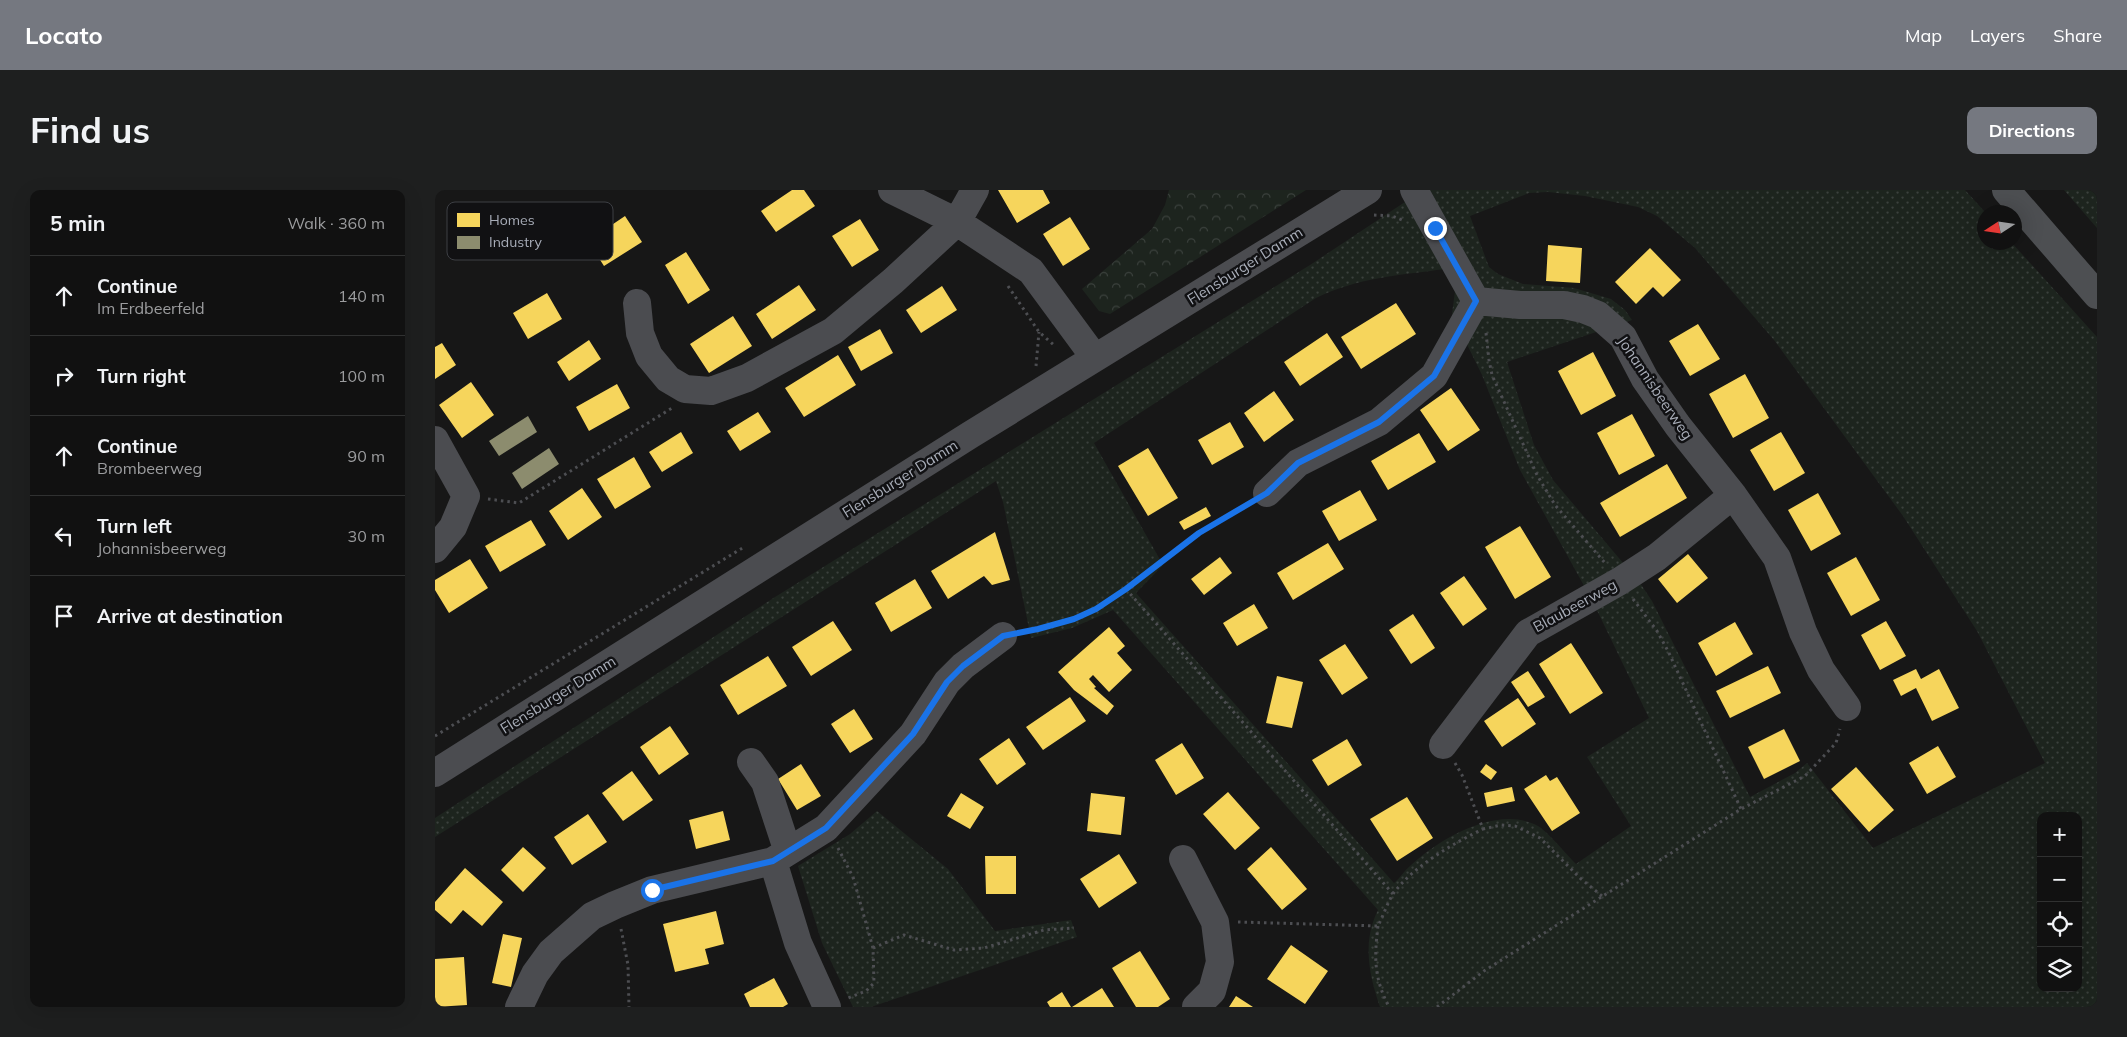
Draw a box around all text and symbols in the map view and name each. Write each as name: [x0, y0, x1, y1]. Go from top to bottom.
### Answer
text: Locato: [25, 20, 103, 50]
text: Map: [1905, 24, 1942, 47]
text: Layers: [1970, 24, 2025, 47]
text: Share: [2053, 24, 2102, 47]
button: Directions: [1967, 107, 2097, 154]
text: Find us: [30, 108, 150, 152]
legend: [447, 202, 613, 260]
north arrow: [1977, 205, 2022, 250]
text: 5 min: [50, 210, 105, 236]
text: Homes: [489, 211, 535, 229]
text: Walk · 360 m: [287, 213, 385, 233]
route end: [1424, 217, 1447, 240]
street label: Flensburger Damm: [1184, 222, 1306, 309]
text: Industry: [489, 233, 543, 251]
text: Continue: [97, 274, 177, 298]
icon: ahead: [50, 282, 78, 310]
text: 140 m: [338, 286, 385, 306]
text: Im Erdbeerfeld: [97, 298, 205, 318]
street label: Johannisbeerweg: [1614, 332, 1697, 443]
icon: right: [50, 362, 78, 390]
text: Turn right: [97, 364, 186, 388]
text: 100 m: [338, 366, 385, 386]
text: Continue: [97, 434, 177, 458]
street label: Flensburger Damm: [839, 435, 961, 522]
icon: ahead: [50, 442, 78, 470]
text: 90 m: [348, 446, 385, 466]
text: Brombeerweg: [97, 458, 202, 478]
text: Turn left: [97, 514, 172, 538]
icon: left: [50, 522, 78, 550]
text: 30 m: [348, 526, 385, 546]
text: Johannisbeerweg: [97, 538, 226, 558]
street label: Blaubeerweg: [1530, 575, 1620, 636]
icon: arrive: [50, 602, 78, 630]
text: Arrive at destination: [97, 604, 283, 628]
street label: Flensburger Damm: [497, 651, 619, 738]
map controls: [2037, 812, 2082, 992]
button: +: [2037, 812, 2082, 857]
button: −: [2037, 857, 2082, 902]
route start: [641, 879, 664, 902]
button: locate: [2037, 902, 2082, 947]
button: layers: [2037, 947, 2082, 992]

